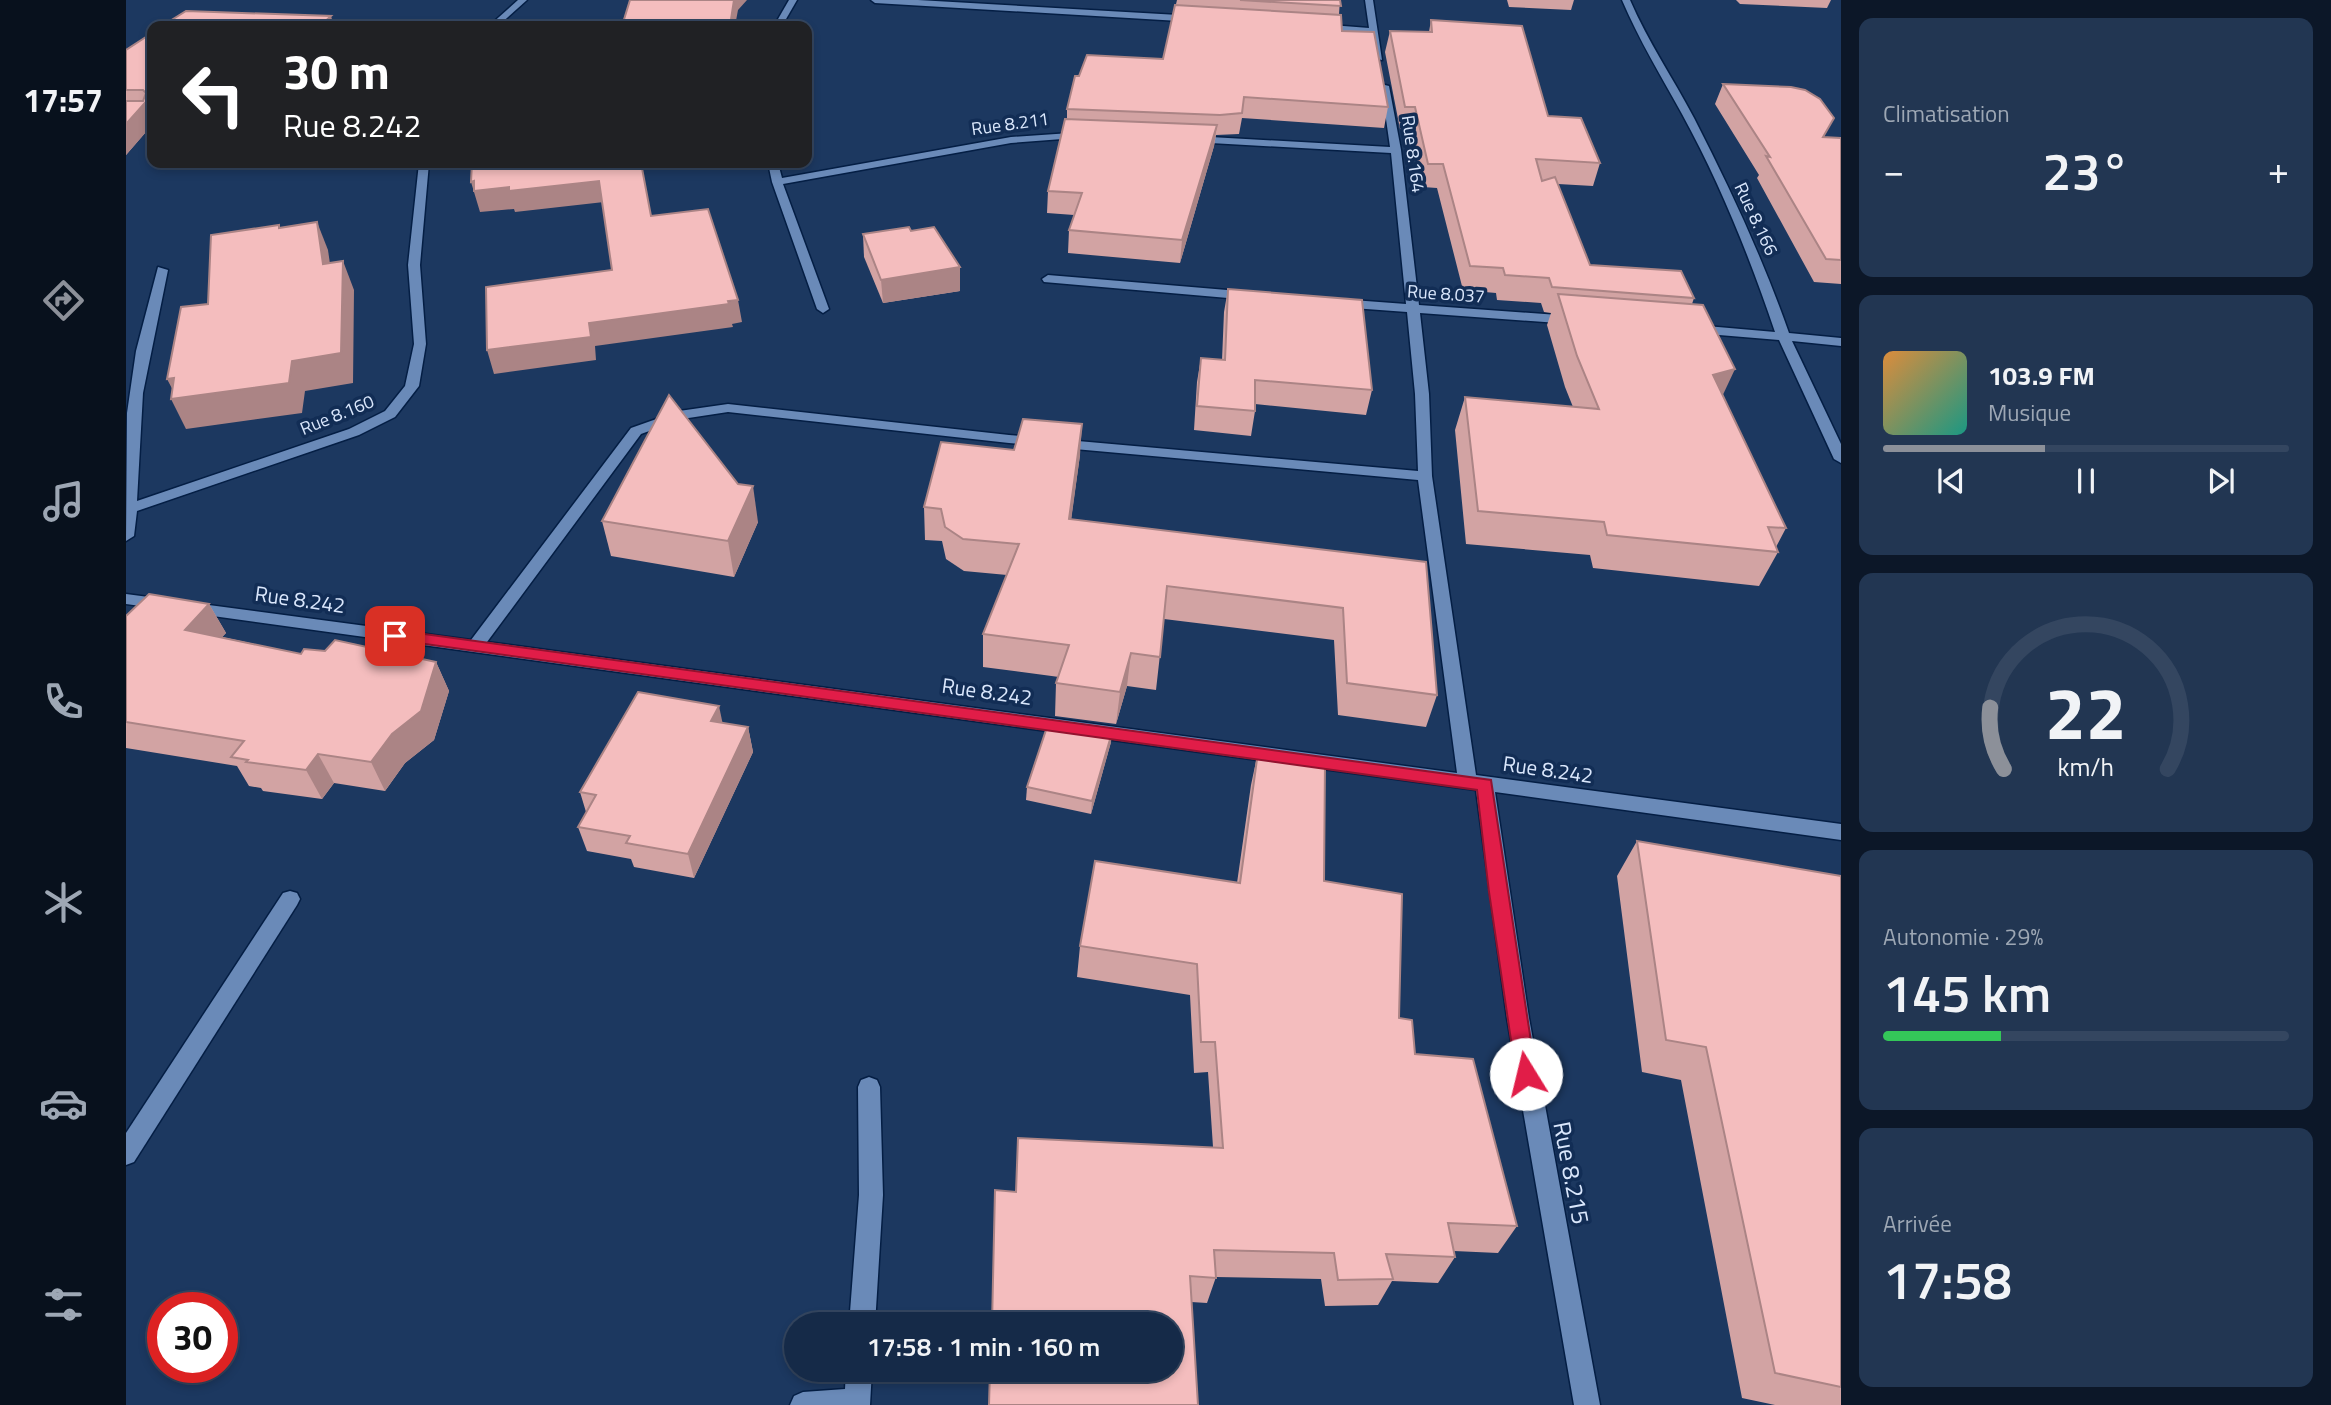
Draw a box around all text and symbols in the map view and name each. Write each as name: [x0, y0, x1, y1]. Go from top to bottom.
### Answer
text: 30 m: [283, 33, 390, 108]
icon: left: [168, 49, 259, 140]
text: 17:57: [23, 76, 103, 124]
text: Climatisation: [1883, 96, 2010, 131]
text: Rue 8.242: [283, 101, 421, 149]
street label: Rue 8.211: [970, 105, 1050, 142]
street label: Rue 8.164: [1395, 114, 1432, 194]
text: 23°: [2042, 131, 2130, 210]
text: −: [1883, 141, 1904, 199]
text: +: [2268, 141, 2289, 199]
street label: Rue 8.166: [1728, 178, 1785, 260]
icon: directions: [39, 276, 88, 325]
street label: Rue 8.037: [1406, 277, 1486, 310]
text: 103.9 FM: [1988, 356, 2095, 395]
street label: Rue 8.160: [296, 387, 378, 442]
text: Musique: [1988, 395, 2071, 430]
icon: previous: [1932, 462, 1970, 500]
icon: pause: [2067, 462, 2105, 500]
icon: next: [2202, 462, 2240, 500]
icon: music: [39, 477, 88, 526]
street label: Rue 8.242: [253, 577, 347, 621]
pin: [365, 606, 425, 666]
icon: arrive: [376, 617, 414, 655]
text: 22: [2045, 657, 2127, 767]
street label: Rue 8.242: [940, 669, 1034, 713]
icon: phone: [39, 677, 88, 726]
street label: Rue 8.242: [1501, 747, 1595, 791]
text: km/h: [2058, 747, 2114, 785]
icon: climate: [39, 878, 88, 927]
text: Autonomie · 29%: [1883, 919, 2043, 954]
text: 145 km: [1883, 953, 2051, 1032]
position arrow: [1489, 1037, 1563, 1111]
icon: car: [39, 1079, 88, 1128]
street label: Rue 8.215: [1544, 1118, 1600, 1227]
text: Arrivée: [1883, 1206, 1952, 1241]
text: 17:58: [1883, 1240, 2012, 1319]
icon: filters: [39, 1280, 88, 1329]
speed limit sign: 30: [147, 1292, 238, 1383]
text: 17:58 · 1 min · 160 m: [867, 1327, 1100, 1366]

